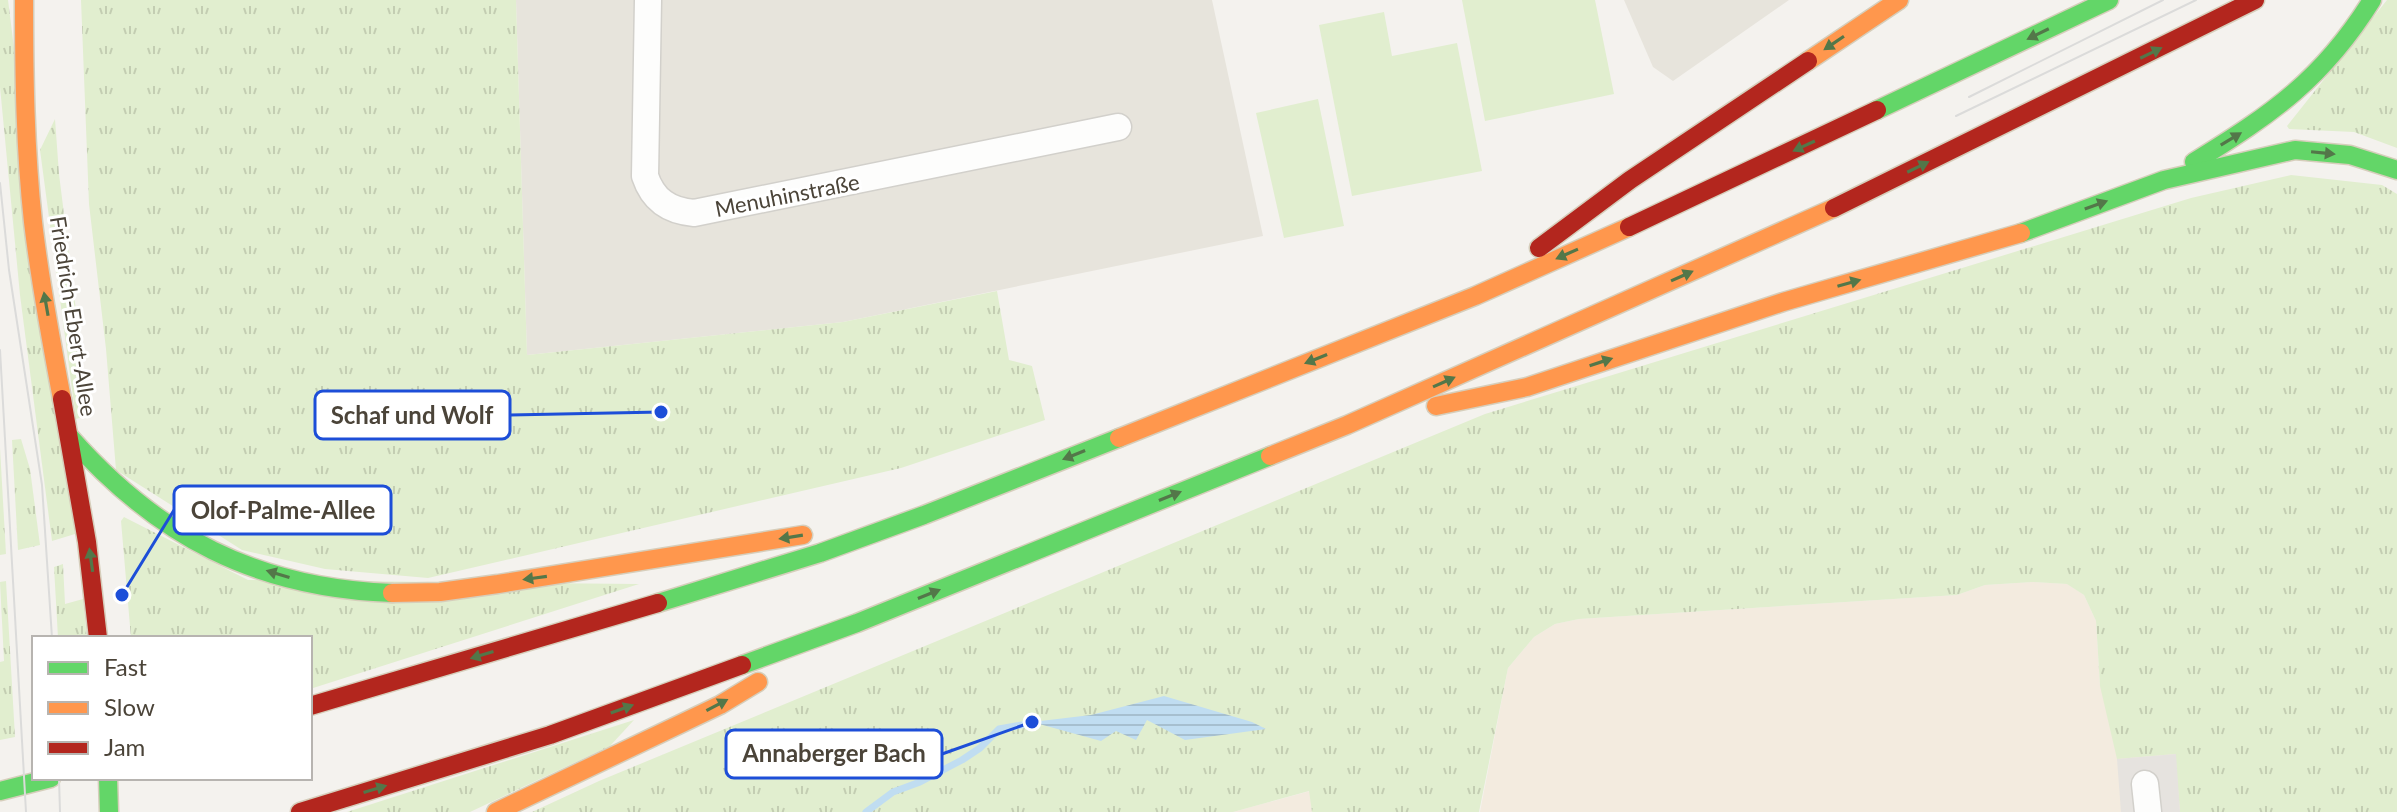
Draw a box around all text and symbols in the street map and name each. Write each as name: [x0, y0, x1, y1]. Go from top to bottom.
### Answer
one-way arrow: [2027, 27, 2050, 41]
one-way arrow: [1824, 36, 1845, 51]
one-way arrow: [2140, 46, 2163, 59]
one-way arrow: [2220, 133, 2242, 147]
one-way arrow: [1792, 139, 1815, 153]
one-way arrow: [2311, 146, 2336, 159]
one-way arrow: [1906, 160, 1929, 174]
street label: Menuhinstraße: [712, 168, 862, 222]
one-way arrow: [2085, 198, 2109, 211]
street label: Friedrich-Ebert-Allee: [45, 214, 103, 418]
one-way arrow: [1556, 248, 1579, 261]
one-way arrow: [1670, 270, 1693, 283]
one-way arrow: [1837, 276, 1861, 289]
one-way arrow: [39, 292, 51, 317]
one-way arrow: [1304, 353, 1328, 366]
one-way arrow: [1589, 356, 1613, 368]
one-way arrow: [1432, 375, 1456, 389]
callout: Schaf und Wolf: [315, 391, 510, 439]
text: Schaf und Wolf: [331, 400, 494, 429]
one-way arrow: [1062, 449, 1086, 462]
callout: Olof-Palme-Allee: [174, 486, 391, 534]
one-way arrow: [1158, 490, 1182, 503]
text: Olof-Palme-Allee: [191, 495, 376, 524]
one-way arrow: [779, 531, 804, 544]
one-way arrow: [84, 548, 97, 573]
one-way arrow: [265, 567, 289, 580]
one-way arrow: [522, 572, 547, 585]
one-way arrow: [917, 587, 941, 600]
legend: [32, 636, 312, 780]
one-way arrow: [469, 649, 493, 662]
text: Fast: [104, 652, 147, 681]
text: Slow: [104, 692, 155, 721]
one-way arrow: [706, 699, 729, 712]
one-way arrow: [610, 702, 634, 715]
callout: Annaberger Bach: [726, 730, 942, 778]
text: Jam: [104, 732, 145, 761]
text: Annaberger Bach: [741, 738, 926, 767]
one-way arrow: [363, 782, 387, 795]

